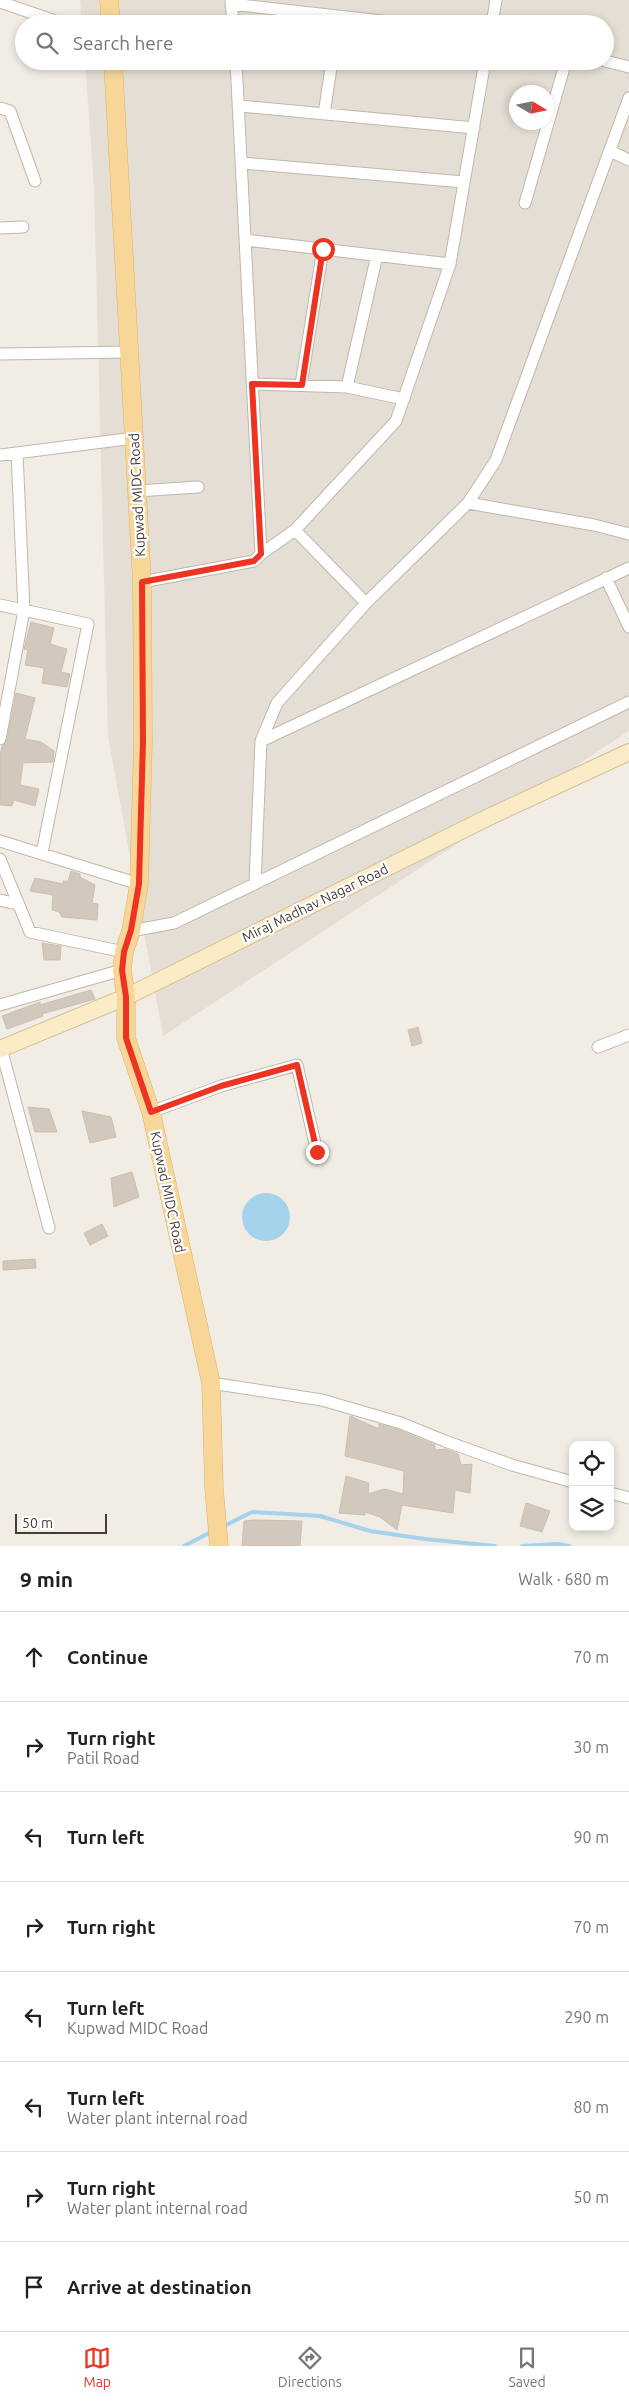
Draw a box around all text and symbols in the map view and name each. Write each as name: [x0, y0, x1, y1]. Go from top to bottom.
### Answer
search box: [15, 15, 614, 70]
icon: search: [33, 29, 61, 57]
text: Search here: [73, 32, 173, 54]
north arrow: [509, 85, 554, 130]
route start: [312, 238, 335, 261]
street label: Kupwad MIDC Road: [126, 433, 148, 557]
street label: Miraj Madhav Nagar Road: [239, 861, 391, 945]
street label: Kupwad MIDC Road: [147, 1130, 189, 1254]
route end: [306, 1141, 329, 1164]
map controls: [569, 1441, 614, 1531]
button: locate: [569, 1441, 614, 1486]
button: layers: [569, 1486, 614, 1531]
scale bar: [15, 1511, 108, 1534]
text: 50 m: [22, 1515, 53, 1531]
text: 9 min: [20, 1567, 73, 1591]
text: Walk · 680 m: [518, 1570, 609, 1588]
icon: ahead: [20, 1643, 48, 1671]
text: Continue: [67, 1646, 148, 1668]
text: 70 m: [573, 1648, 609, 1666]
text: Turn right: [67, 1727, 155, 1749]
icon: right: [20, 1733, 48, 1761]
text: 30 m: [573, 1738, 609, 1756]
text: Patil Road: [67, 1749, 140, 1767]
icon: left: [20, 1823, 48, 1851]
text: Turn left: [67, 1826, 145, 1848]
text: 90 m: [573, 1828, 609, 1846]
icon: right: [20, 1913, 48, 1941]
text: Turn right: [67, 1916, 155, 1938]
text: 70 m: [573, 1918, 609, 1936]
text: Turn left: [67, 1997, 145, 2019]
icon: left: [20, 2003, 48, 2031]
text: 290 m: [564, 2008, 609, 2026]
text: Kupwad MIDC Road: [67, 2019, 208, 2037]
text: Turn left: [67, 2087, 145, 2109]
icon: left: [20, 2093, 48, 2121]
text: 80 m: [573, 2098, 609, 2116]
text: Water plant internal road: [67, 2109, 248, 2127]
text: Turn right: [67, 2177, 155, 2199]
icon: right: [20, 2183, 48, 2211]
text: 50 m: [573, 2188, 609, 2206]
text: Water plant internal road: [67, 2199, 248, 2217]
icon: arrive: [20, 2273, 48, 2301]
text: Arrive at destination: [67, 2276, 252, 2298]
tab: Map: [83, 2344, 111, 2390]
tab: Directions: [278, 2344, 342, 2390]
tab: Saved: [508, 2344, 546, 2390]

